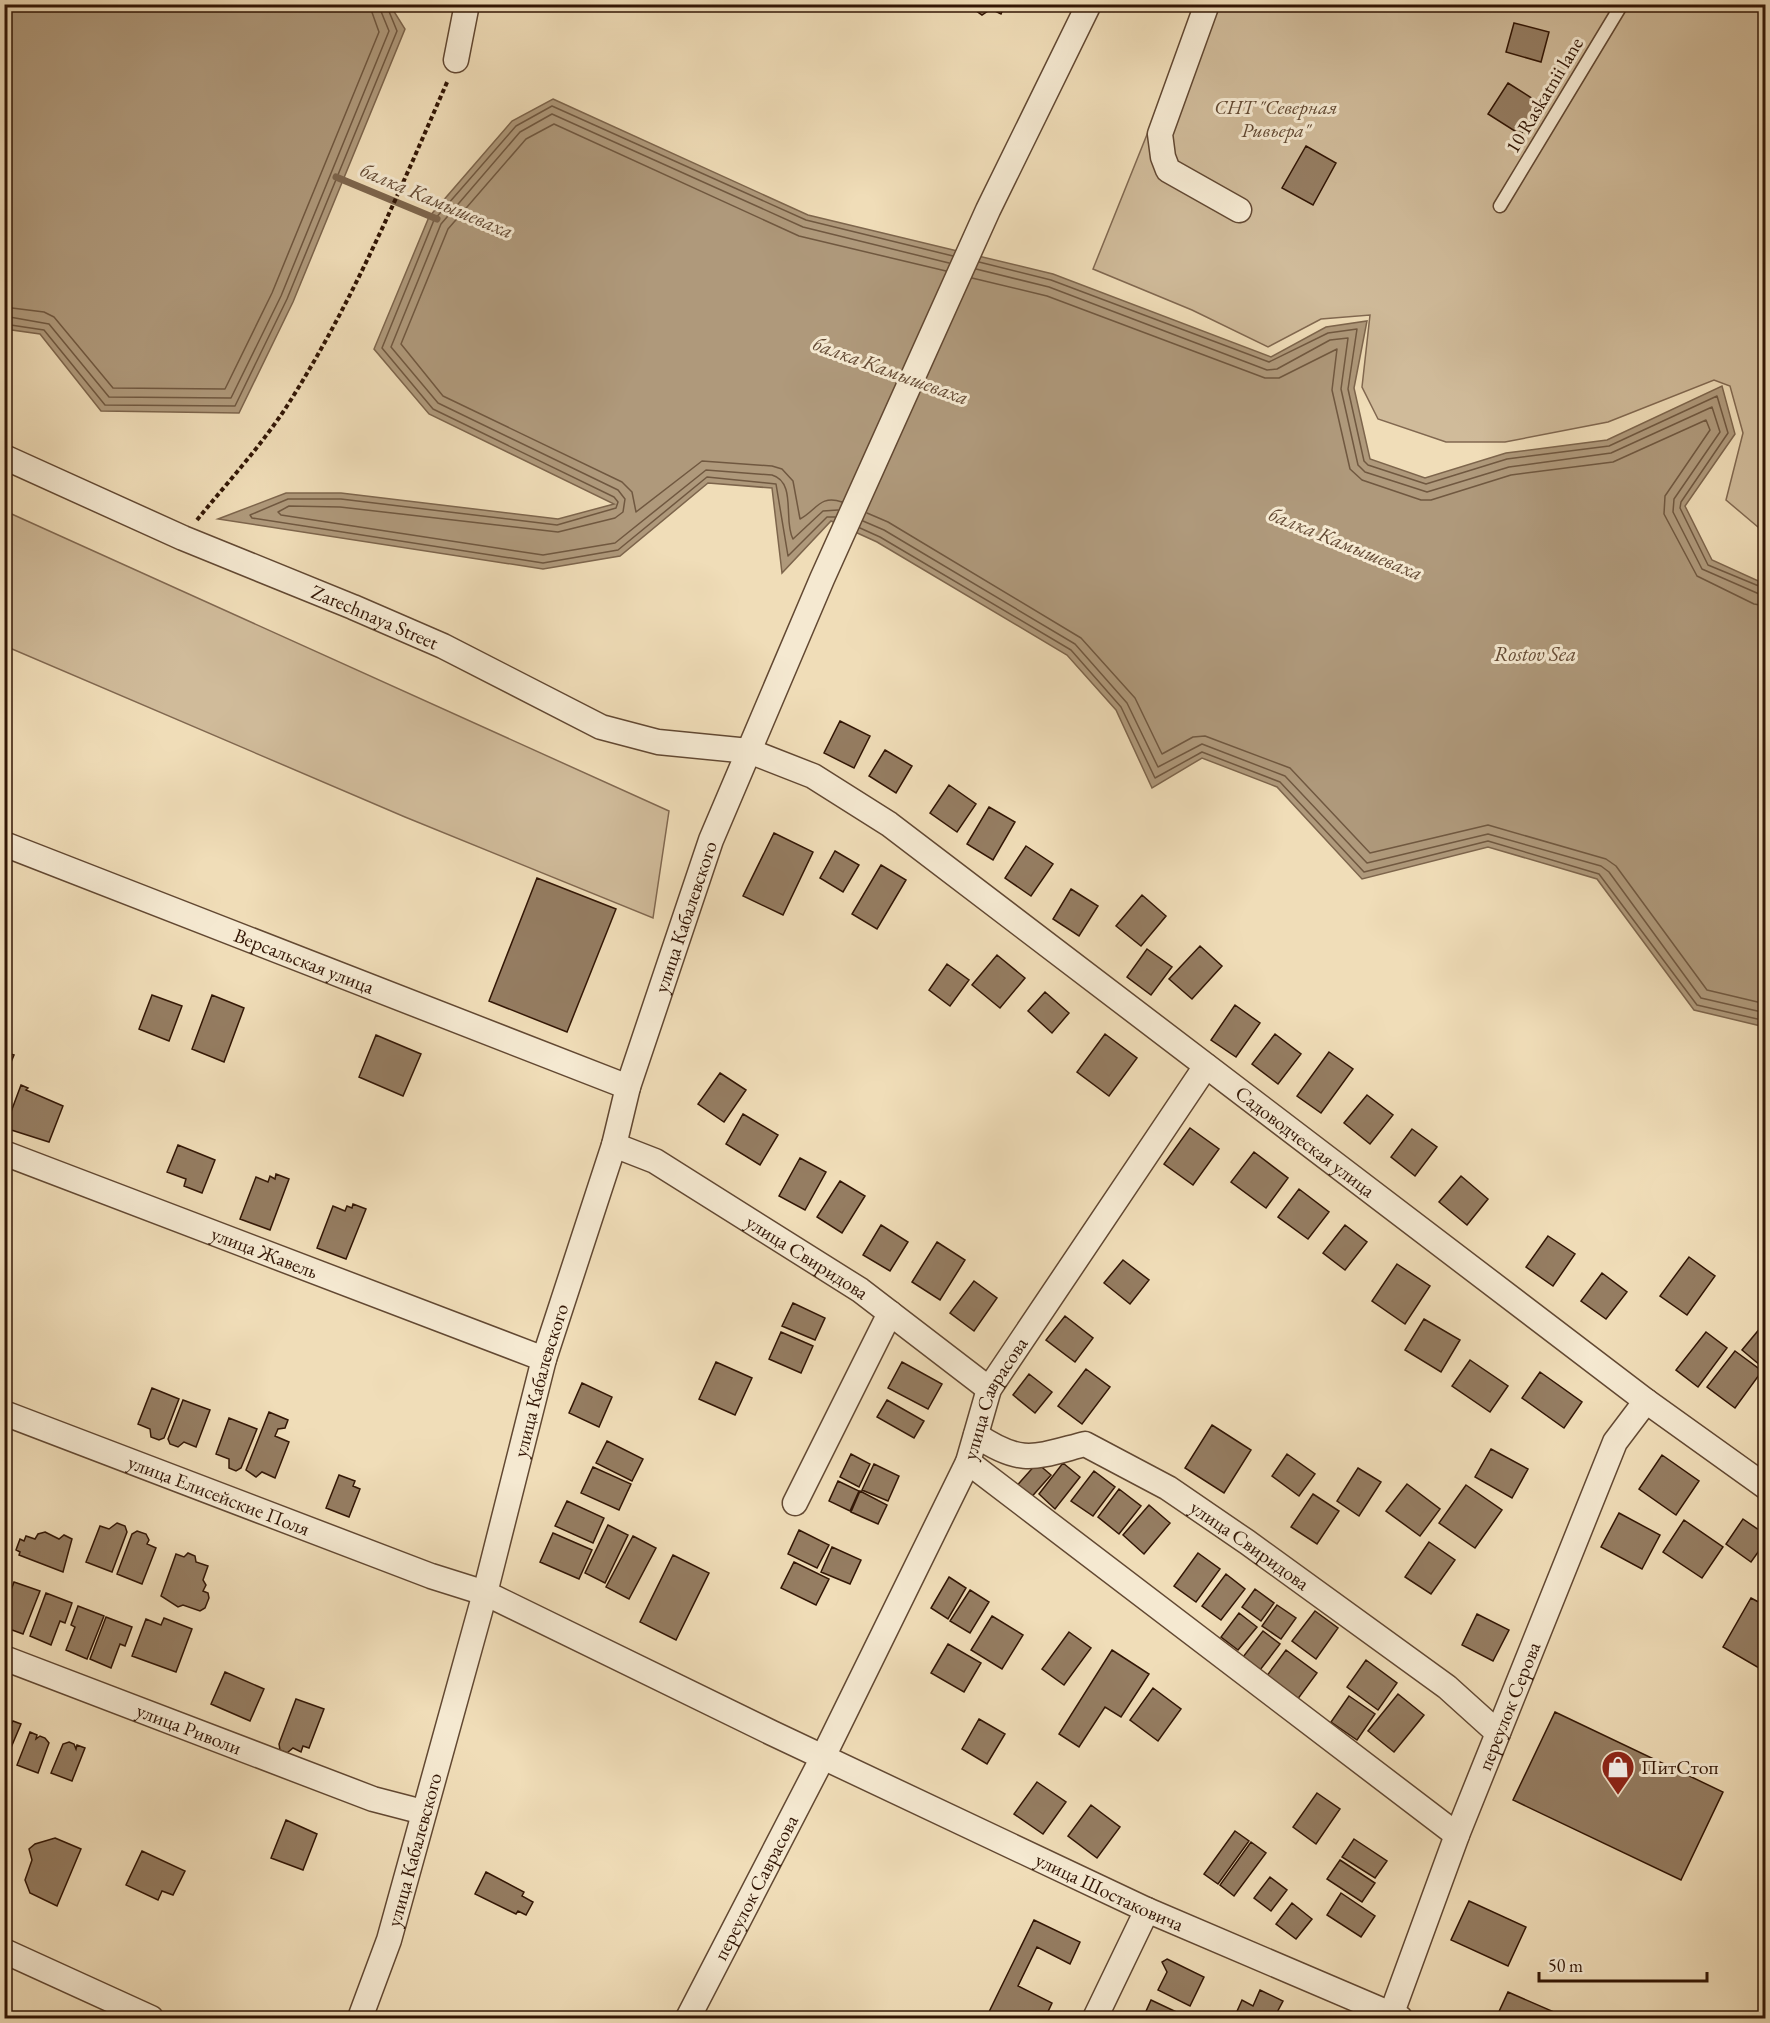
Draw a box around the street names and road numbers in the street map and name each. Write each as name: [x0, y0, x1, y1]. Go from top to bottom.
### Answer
street label: 10 Raskatnii lane: [1499, 32, 1589, 158]
street label: Zarechnaya Street: [308, 579, 443, 656]
street label: улица Кабалевского: [648, 837, 723, 996]
street label: Версальская улица: [230, 922, 378, 1000]
street label: Садоводческая улица: [1230, 1080, 1381, 1203]
street label: улица Свиридова: [741, 1208, 874, 1305]
street label: улица Жавель: [208, 1220, 322, 1285]
street label: улица Кабалевского: [507, 1300, 574, 1460]
street label: улица Саврасова: [956, 1332, 1033, 1463]
street label: улица Елисейские Поля: [124, 1449, 314, 1542]
street label: улица Свиридова: [1185, 1494, 1315, 1596]
street label: переулок Серова: [1471, 1638, 1546, 1774]
street label: улица Риволи: [133, 1697, 246, 1761]
street label: улица Кабалевского: [380, 1770, 448, 1929]
street label: переулок Саврасова: [707, 1810, 804, 1965]
street label: улица Шостаковича: [1031, 1846, 1188, 1937]

